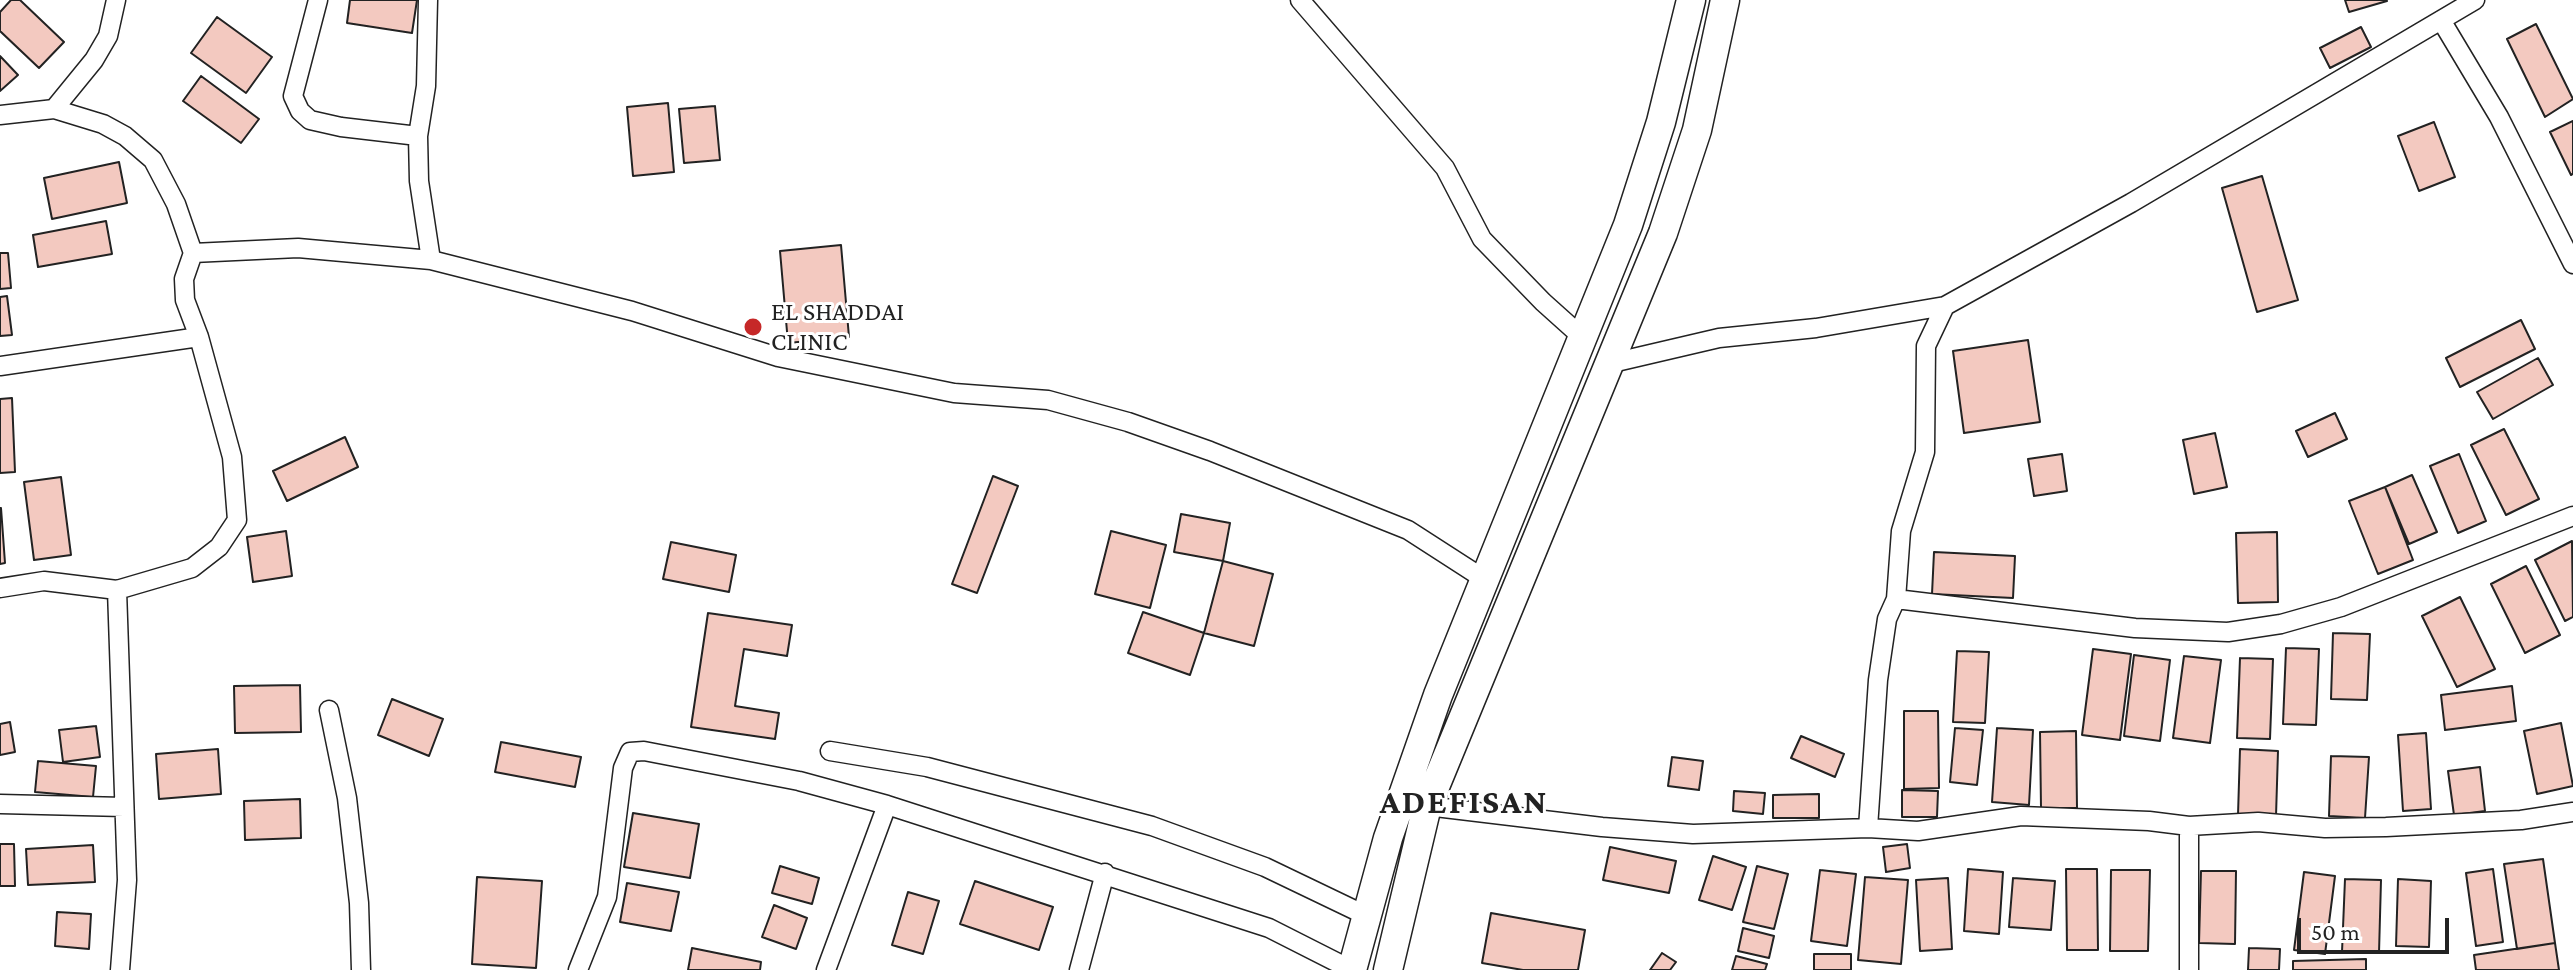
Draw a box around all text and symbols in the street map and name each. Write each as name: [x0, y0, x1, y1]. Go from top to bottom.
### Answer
place label: EL SHADDAI CLINIC: [771, 296, 904, 358]
marker: EL SHADDAI CLINIC: [742, 316, 764, 338]
district label: ADEFISAN: [1380, 783, 1548, 823]
scale bar: [2301, 902, 2453, 952]
text: 50 m: [2311, 918, 2360, 945]

